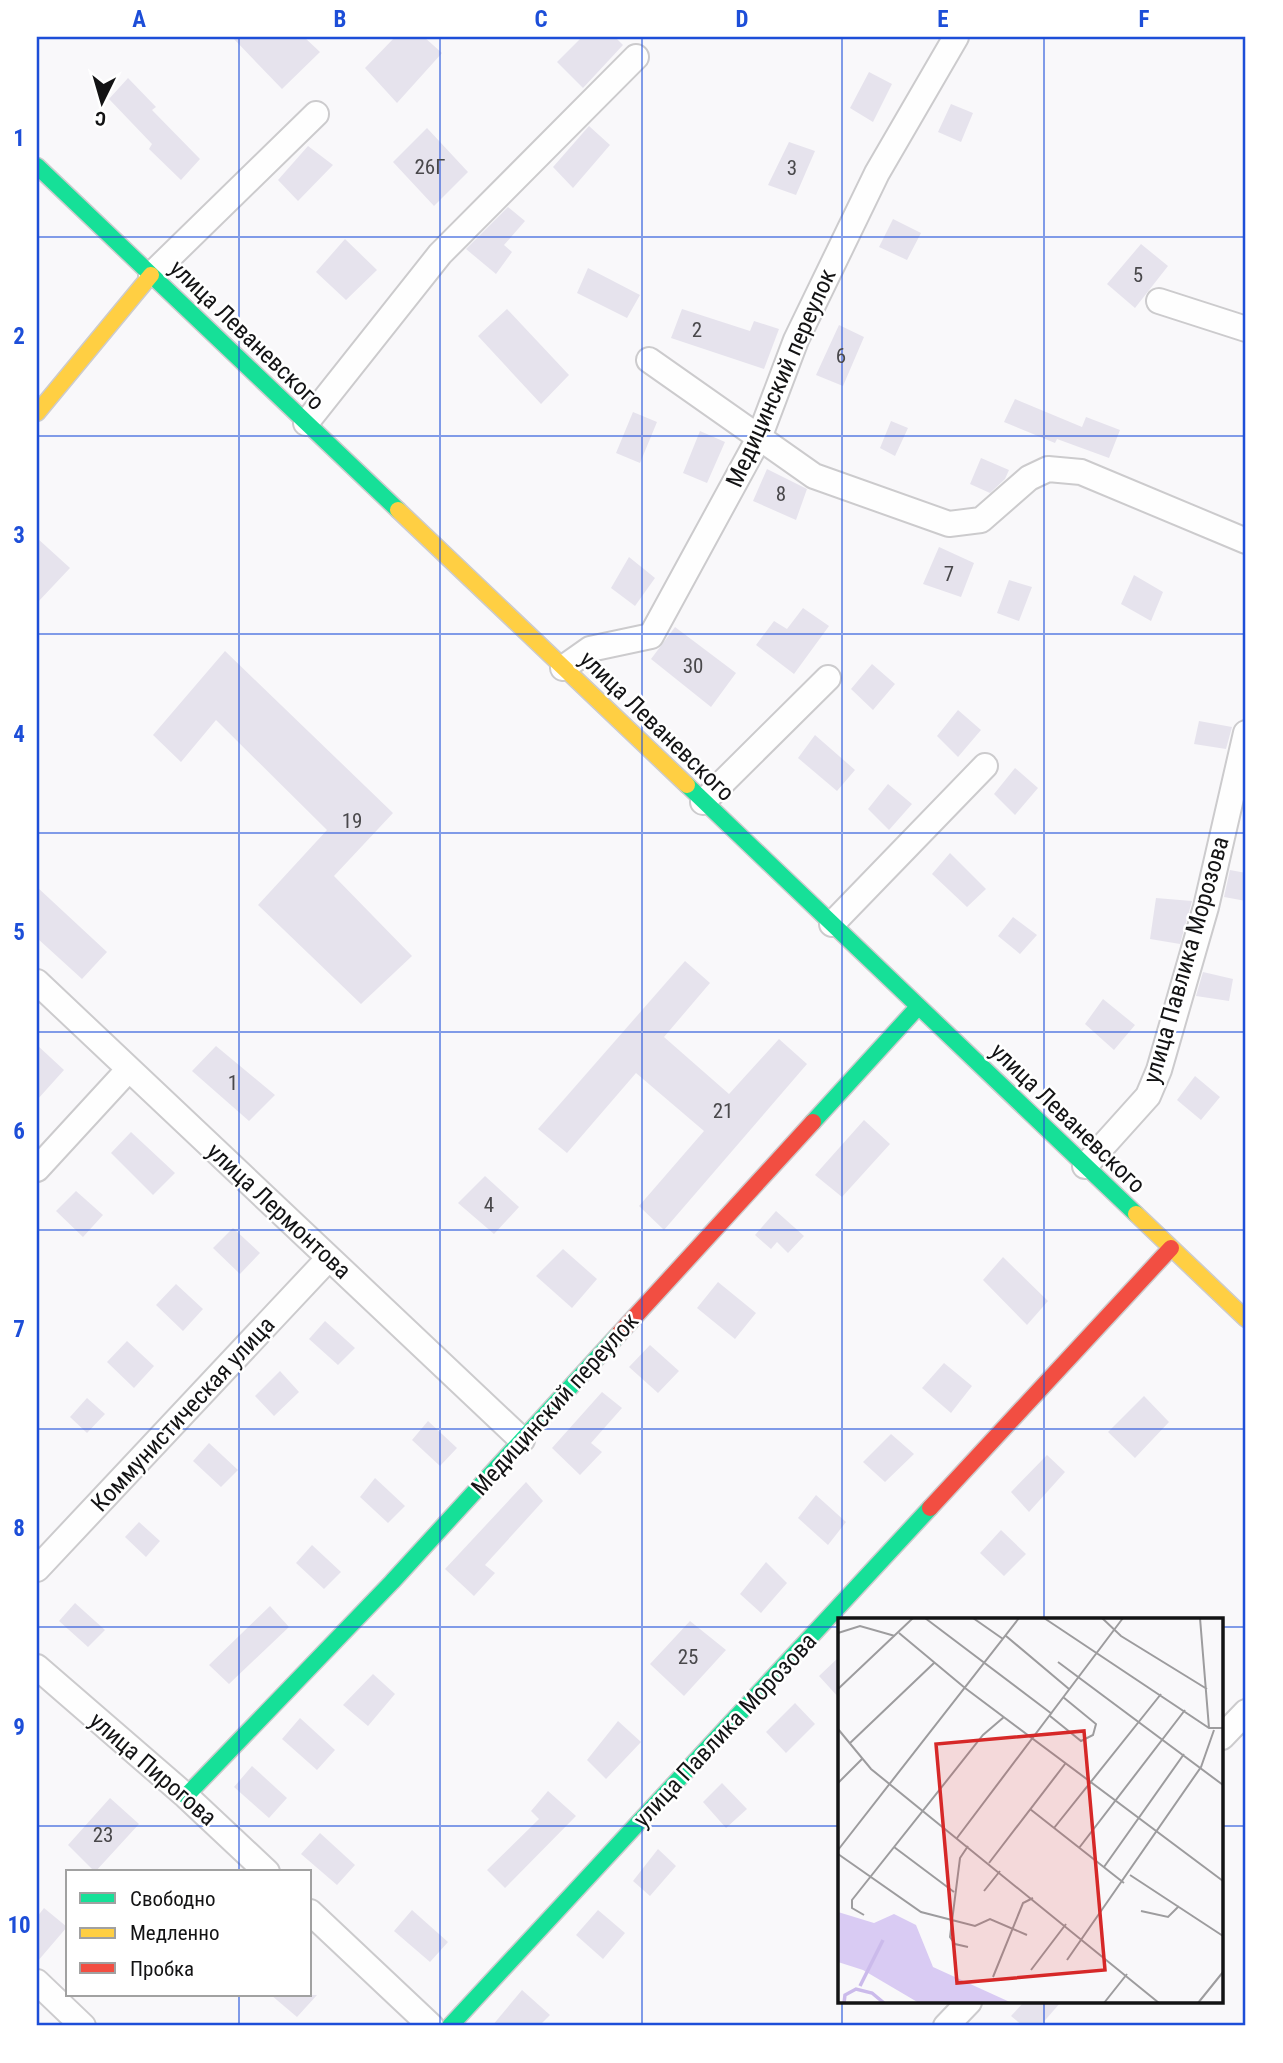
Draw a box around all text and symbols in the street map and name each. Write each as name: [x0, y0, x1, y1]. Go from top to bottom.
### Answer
text: A: [132, 6, 146, 33]
text: B: [334, 6, 346, 33]
text: C: [534, 6, 548, 33]
text: D: [736, 6, 749, 33]
text: E: [937, 6, 949, 33]
text: F: [1139, 6, 1150, 33]
north arrow: [66, 66, 136, 136]
text: С: [94, 106, 107, 130]
text: 1: [13, 125, 25, 152]
house number: 26Г: [415, 155, 446, 179]
house number: 3: [787, 156, 797, 180]
street label: улица Леваневского: [164, 254, 330, 416]
house number: 5: [1133, 263, 1143, 287]
street label: Медицинский переулок: [720, 264, 842, 491]
house number: 2: [692, 318, 702, 342]
text: 2: [13, 323, 25, 350]
house number: 6: [836, 344, 846, 368]
house number: 8: [776, 482, 786, 506]
text: 3: [13, 522, 25, 549]
house number: 7: [944, 562, 954, 586]
street label: улица Леваневского: [574, 645, 740, 807]
house number: 30: [683, 654, 703, 678]
text: 4: [13, 721, 25, 748]
house number: 19: [342, 809, 362, 833]
street label: улица Павлика Морозова: [1137, 833, 1235, 1087]
text: 5: [13, 919, 25, 946]
street label: улица Леваневского: [985, 1037, 1151, 1199]
house number: 1: [228, 1071, 238, 1095]
house number: 21: [713, 1099, 733, 1123]
text: 6: [13, 1118, 25, 1145]
street label: улица Лермонтова: [201, 1137, 357, 1285]
house number: 4: [484, 1193, 494, 1217]
street label: Медицинский переулок: [466, 1307, 645, 1501]
street label: Коммунистическая улица: [85, 1311, 281, 1517]
text: 7: [13, 1316, 25, 1343]
text: 8: [13, 1515, 25, 1542]
inset map: [838, 1618, 1224, 2004]
street label: улица Павлика Морозова: [628, 1627, 822, 1833]
house number: 25: [678, 1645, 698, 1669]
street label: улица Пирогова: [84, 1706, 222, 1832]
text: 9: [13, 1714, 25, 1741]
house number: 23: [93, 1823, 113, 1847]
legend: [66, 1870, 312, 1996]
text: Свободно: [130, 1887, 216, 1911]
text: 10: [7, 1912, 31, 1939]
text: Медленно: [130, 1921, 219, 1945]
text: Пробка: [130, 1957, 194, 1981]

